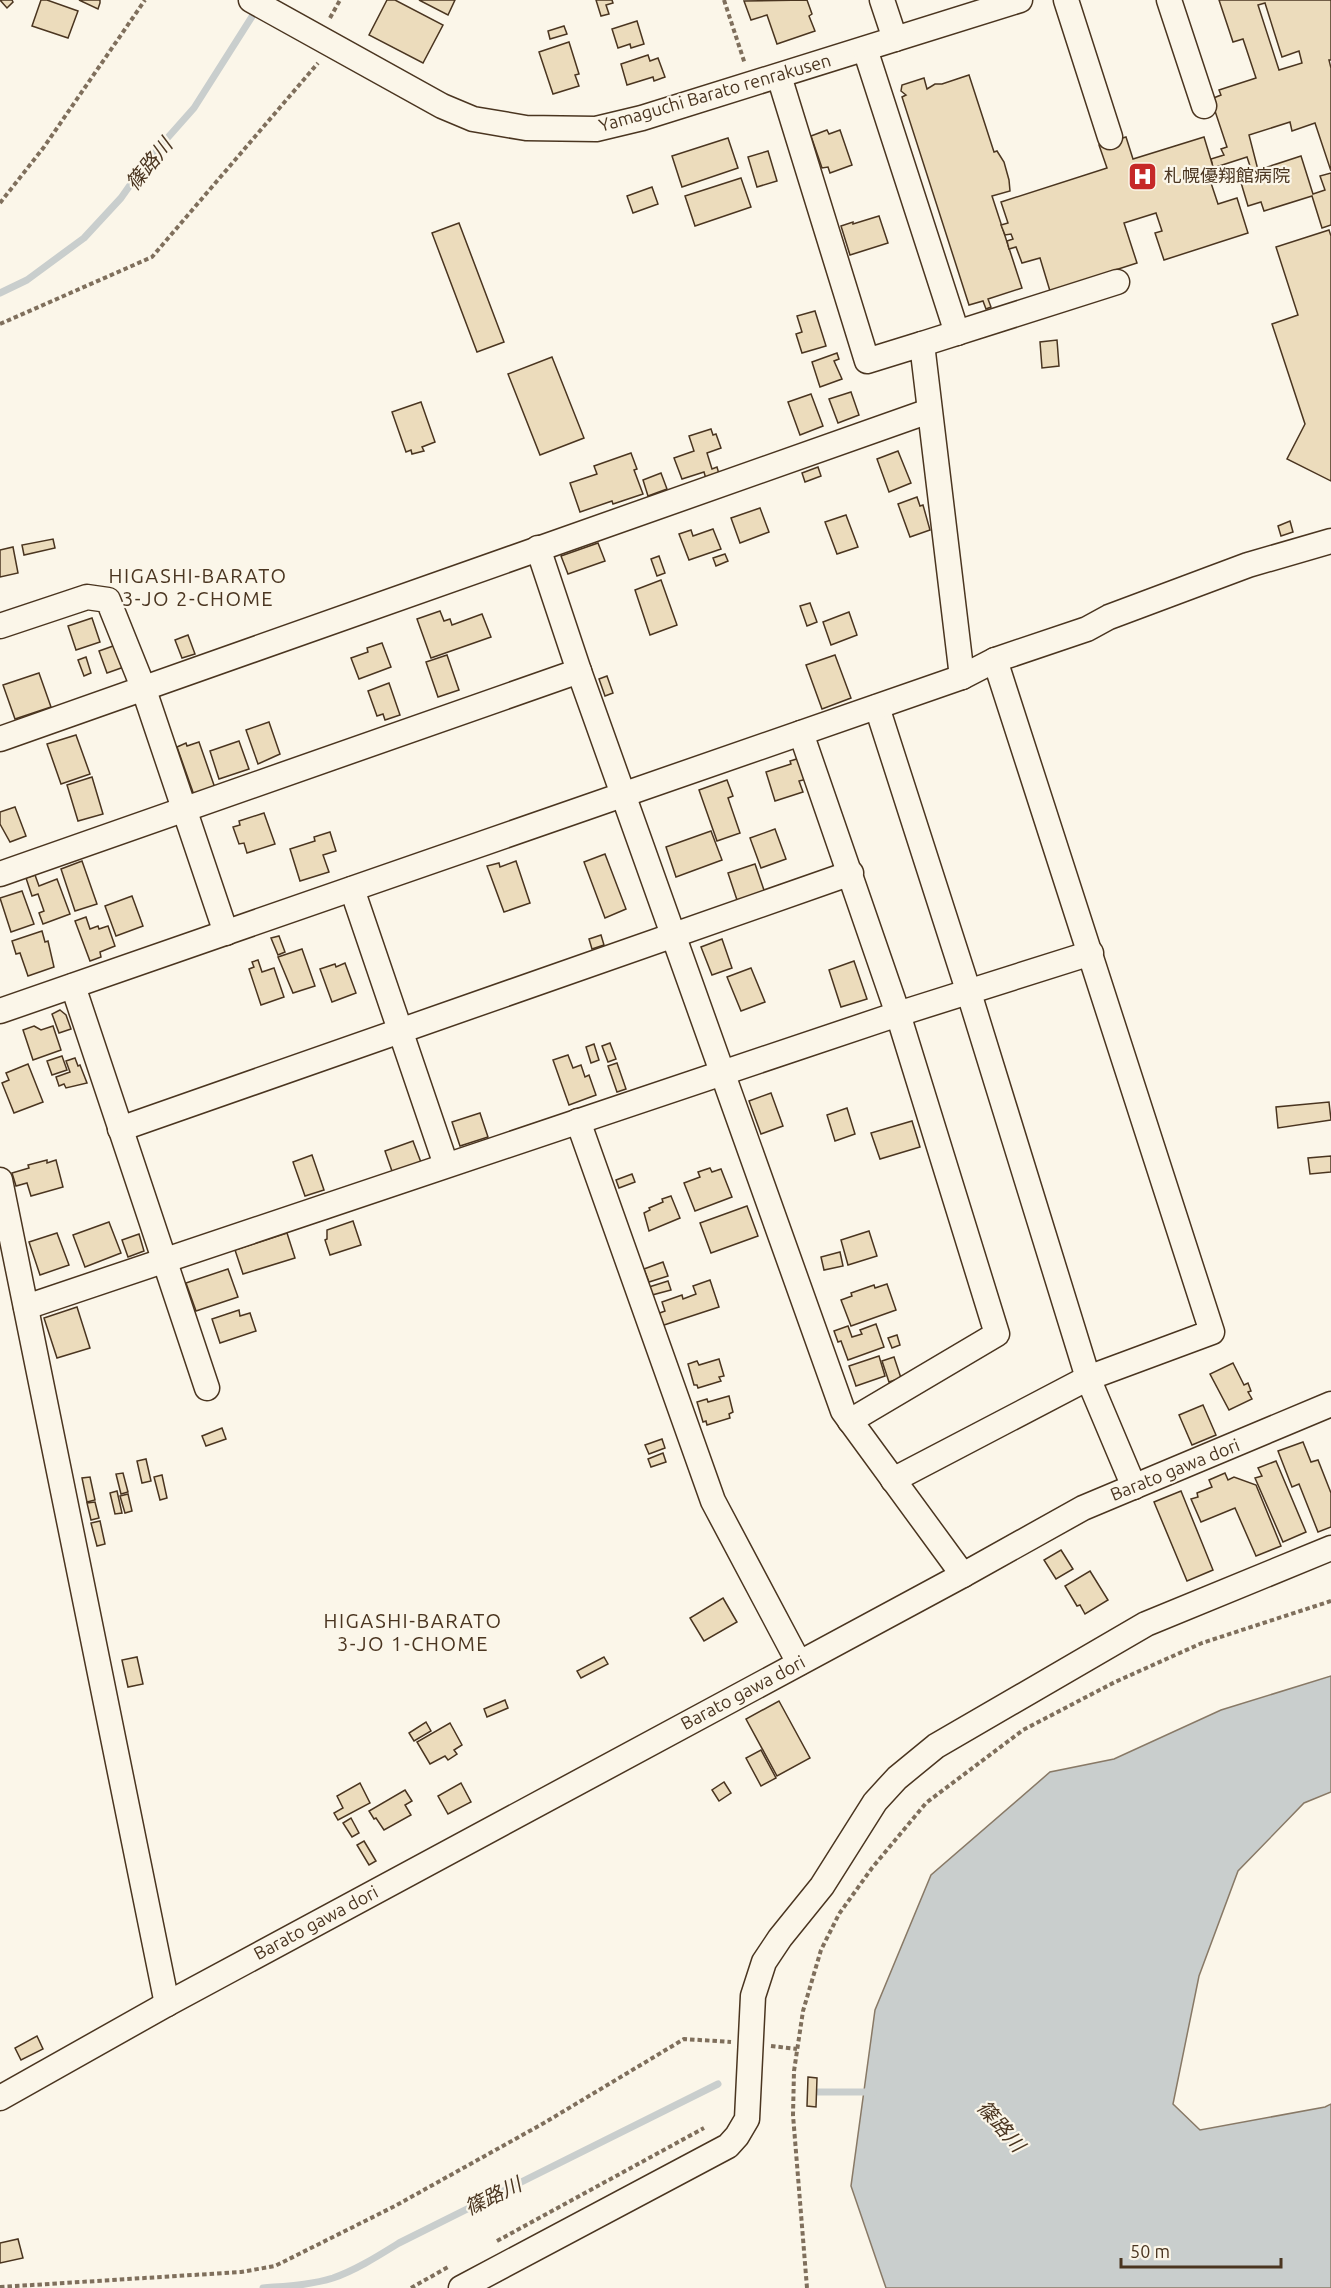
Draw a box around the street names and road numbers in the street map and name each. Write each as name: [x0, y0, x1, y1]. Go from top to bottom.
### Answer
street label: Yamaguchi Barato renrakusen: [596, 49, 833, 135]
street label: Barato gawa dori: [1107, 1434, 1242, 1504]
street label: Barato gawa dori: [677, 1651, 808, 1733]
street label: Barato gawa dori: [250, 1881, 381, 1963]

